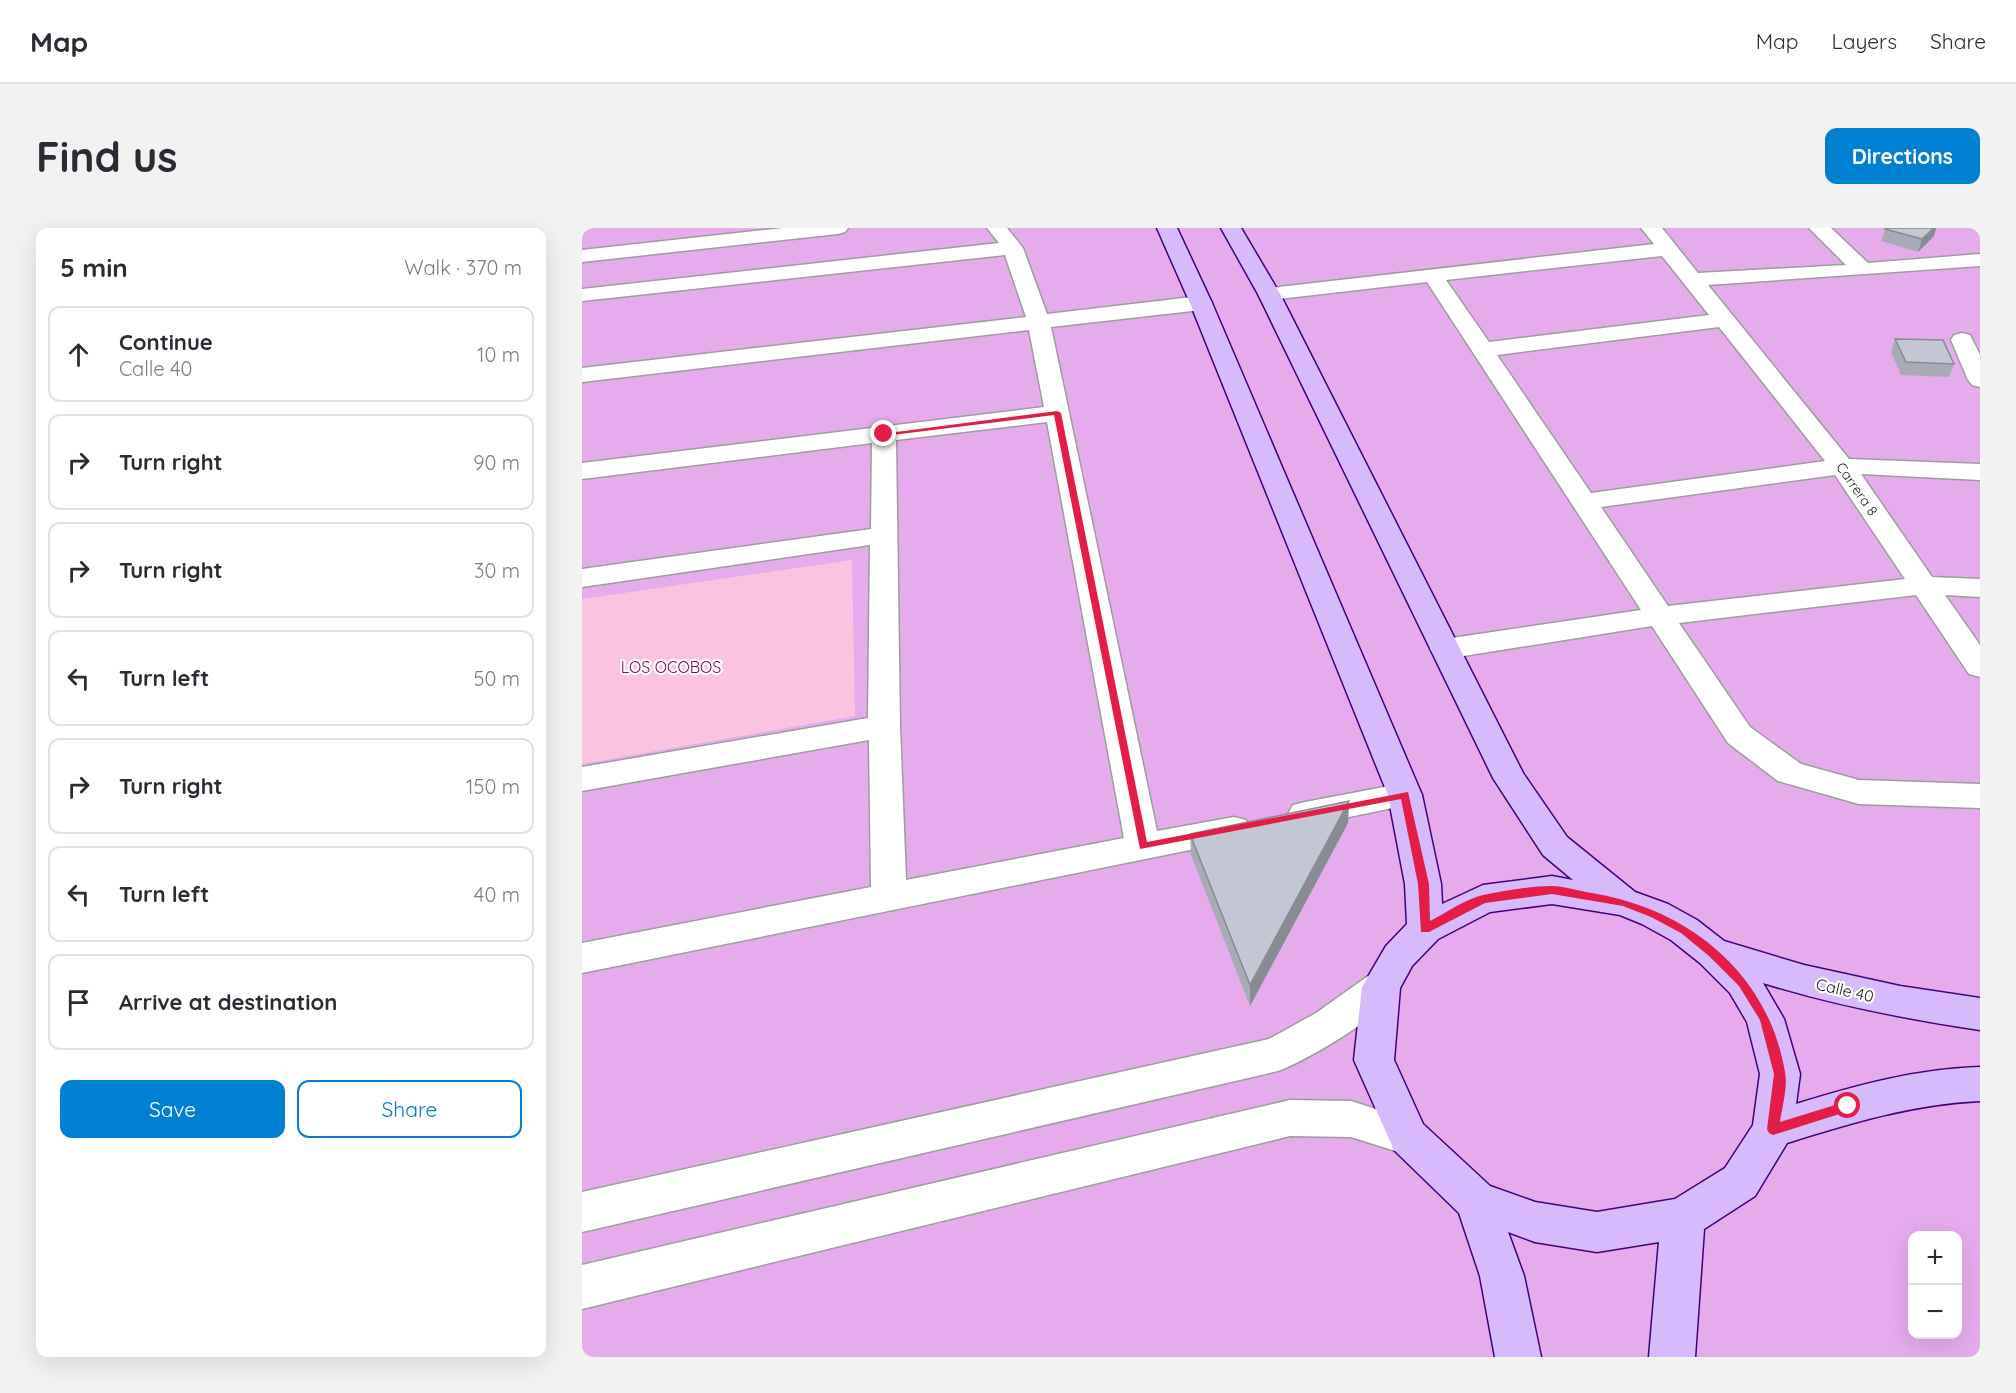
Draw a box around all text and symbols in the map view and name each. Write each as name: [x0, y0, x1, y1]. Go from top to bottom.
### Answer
text: Map: [30, 24, 88, 59]
text: Map: [1756, 28, 1799, 54]
text: Layers: [1832, 28, 1897, 54]
text: Share: [1930, 28, 1986, 54]
button: Directions: [1825, 128, 1980, 184]
text: Find us: [36, 130, 178, 183]
text: 5 min: [60, 251, 128, 284]
text: Walk · 370 m: [404, 255, 522, 280]
text: Continue: [119, 328, 213, 356]
icon: ahead: [62, 338, 95, 371]
text: 10 m: [477, 342, 520, 367]
text: Calle 40: [119, 356, 192, 381]
route end: [870, 420, 896, 446]
icon: right: [62, 446, 95, 479]
text: Turn right: [119, 448, 223, 476]
text: 90 m: [473, 450, 520, 475]
street label: Carrera 8: [1832, 459, 1882, 519]
icon: right: [62, 554, 95, 587]
text: Turn right: [119, 556, 223, 584]
text: 30 m: [474, 558, 520, 583]
park label: LOS OCOBOS: [621, 657, 721, 677]
icon: left: [62, 662, 95, 695]
text: Turn left: [119, 664, 209, 692]
text: 50 m: [474, 666, 520, 691]
icon: right: [62, 770, 95, 803]
text: Turn right: [119, 772, 223, 800]
text: 150 m: [466, 774, 520, 799]
icon: left: [62, 878, 95, 911]
text: Turn left: [119, 880, 209, 908]
text: 40 m: [474, 882, 520, 907]
street label: Calle 40: [1814, 974, 1876, 1006]
icon: arrive: [62, 986, 95, 1019]
text: Arrive at destination: [119, 988, 337, 1016]
button: Save: [60, 1080, 285, 1138]
button: Share: [297, 1080, 522, 1138]
route start: [1834, 1092, 1860, 1118]
map controls: [1908, 1231, 1962, 1339]
button: +: [1908, 1231, 1962, 1285]
button: −: [1908, 1285, 1962, 1339]

